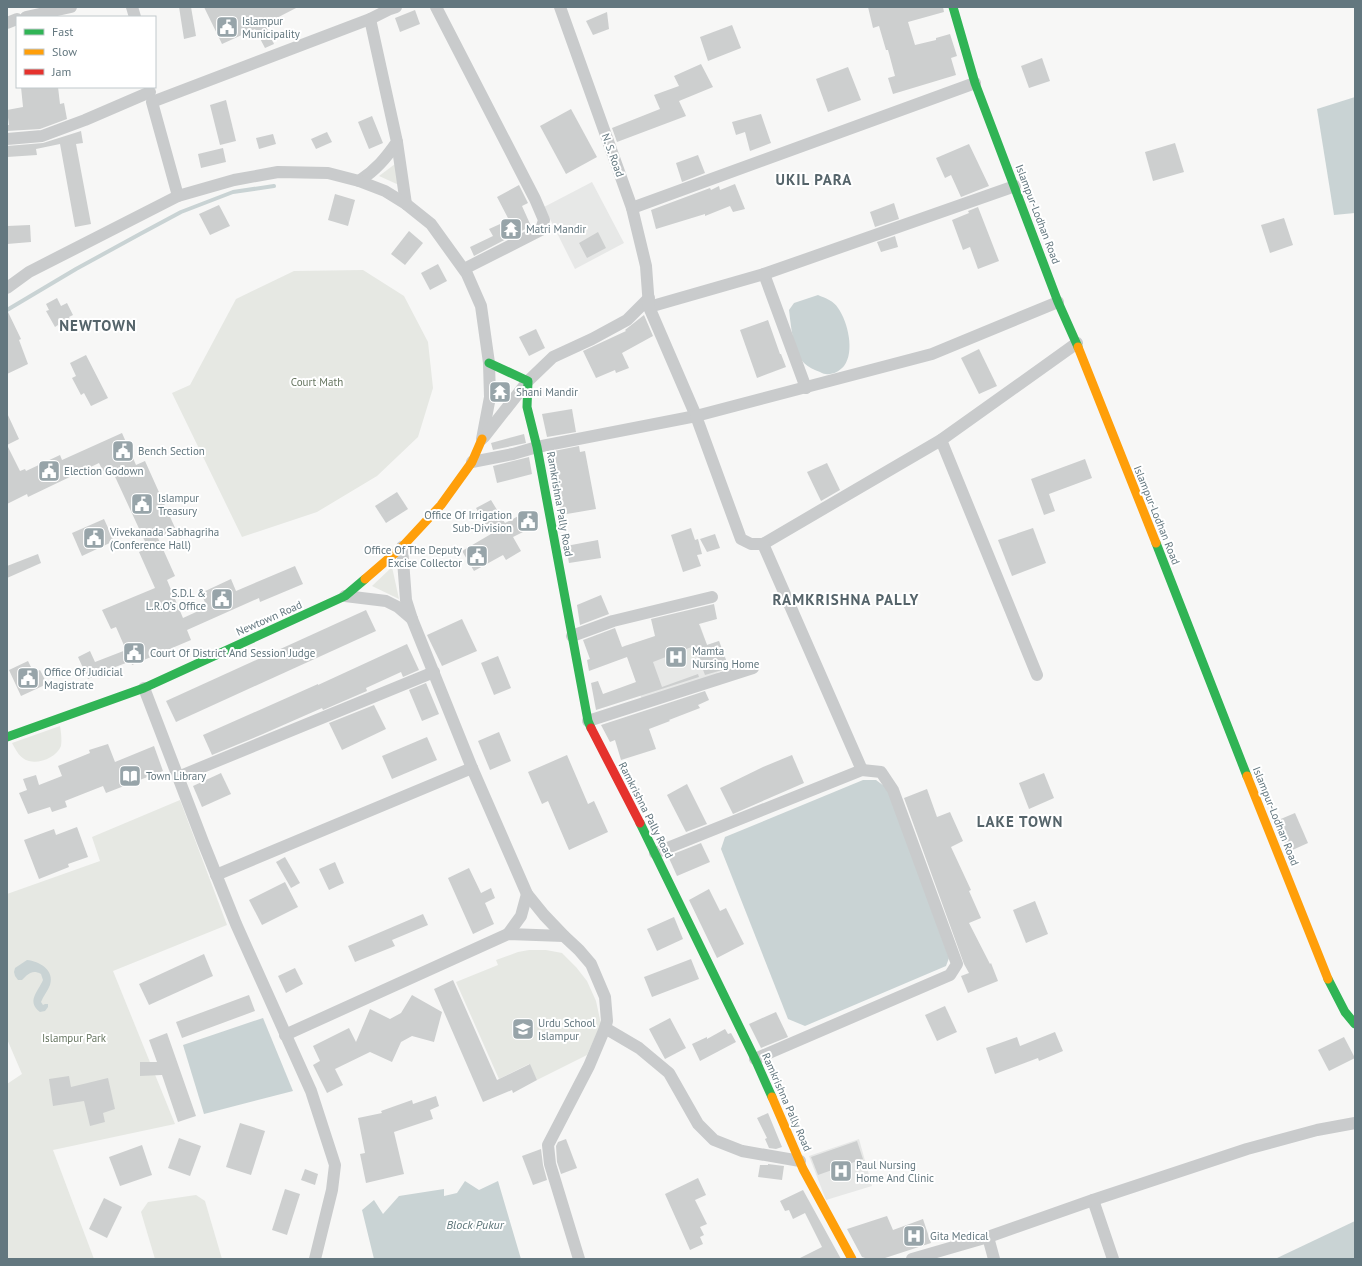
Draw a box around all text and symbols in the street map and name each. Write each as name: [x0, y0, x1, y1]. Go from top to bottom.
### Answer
public building icon: Islampur Municipality: [214, 14, 240, 40]
place label: Islampur Municipality: [242, 14, 301, 41]
legend: [16, 16, 156, 88]
text: Fast: [52, 24, 73, 39]
text: Slow: [52, 44, 77, 59]
text: Jam: [51, 64, 71, 79]
street label: N. S. Road: [599, 131, 627, 179]
street label: Islampur-Lodhan Road: [1013, 162, 1063, 266]
district label: UKIL PARA: [776, 170, 852, 189]
temple icon: Matri Mandir: [498, 216, 524, 242]
place label: Matri Mandir: [526, 222, 587, 236]
district label: NEWTOWN: [59, 316, 137, 335]
park label: Court Math: [291, 375, 343, 389]
temple icon: Shani Mandir: [487, 379, 513, 405]
place label: Shani Mandir: [516, 385, 578, 399]
public building icon: Bench Section: [110, 438, 136, 464]
place label: Bench Section: [138, 444, 205, 458]
street label: Ramkrishna Pally Road: [544, 450, 576, 558]
public building icon: Election Godown: [36, 458, 62, 484]
street label: Islampur-Lodhan Road: [1131, 463, 1183, 567]
place label: Election Godown: [64, 464, 144, 478]
public building icon: Islampur Treasury: [129, 491, 155, 517]
place label: Islampur Treasury: [158, 491, 199, 518]
place label: Office Of Irrigation Sub-Division: [424, 508, 512, 535]
public building icon: Office Of Irrigation Sub-Division: [515, 508, 541, 534]
public building icon: Vivekanada Sabhagriha (Conference Hall): [81, 525, 107, 551]
place label: Vivekanada Sabhagriha (Conference Hall): [109, 525, 219, 552]
place label: Office Of The Deputy Excise Collector: [364, 543, 463, 570]
public building icon: Office Of The Deputy Excise Collector: [464, 543, 490, 569]
place label: S.D.L & L.R.O’s Office: [146, 586, 206, 613]
public building icon: S.D.L & L.R.O’s Office: [209, 586, 235, 612]
district label: RAMKRISHNA PALLY: [773, 590, 919, 609]
street label: Newtown Road: [234, 597, 304, 639]
public building icon: Court Of District And Session Judge: [121, 640, 147, 666]
hospital icon: Mamta Nursing Home: [663, 644, 689, 670]
place label: Mamta Nursing Home: [692, 644, 760, 671]
place label: Court Of District And Session Judge: [150, 646, 316, 660]
public building icon: Office Of Judicial Magistrate: [15, 665, 41, 691]
place label: Office Of Judicial Magistrate: [44, 665, 124, 692]
street label: Ramkrishna Pally Road: [616, 759, 676, 861]
library icon: Town Library: [117, 763, 143, 789]
street label: Islampur-Lodhan Road: [1250, 764, 1302, 868]
place label: Town Library: [146, 769, 207, 783]
district label: LAKE TOWN: [977, 812, 1063, 831]
school or university icon: Urdu School Islampur: [510, 1016, 536, 1042]
place label: Urdu School Islampur: [538, 1016, 596, 1043]
park label: Islampur Park: [42, 1031, 107, 1045]
street label: Ramkrishna Pally Road: [759, 1051, 815, 1154]
hospital icon: Paul Nursing Home And Clinic: [828, 1158, 854, 1184]
place label: Paul Nursing Home And Clinic: [856, 1158, 934, 1185]
water label: Block Pukur: [446, 1217, 505, 1232]
hospital icon: Gita Medical: [901, 1223, 927, 1249]
place label: Gita Medical: [930, 1229, 989, 1243]

